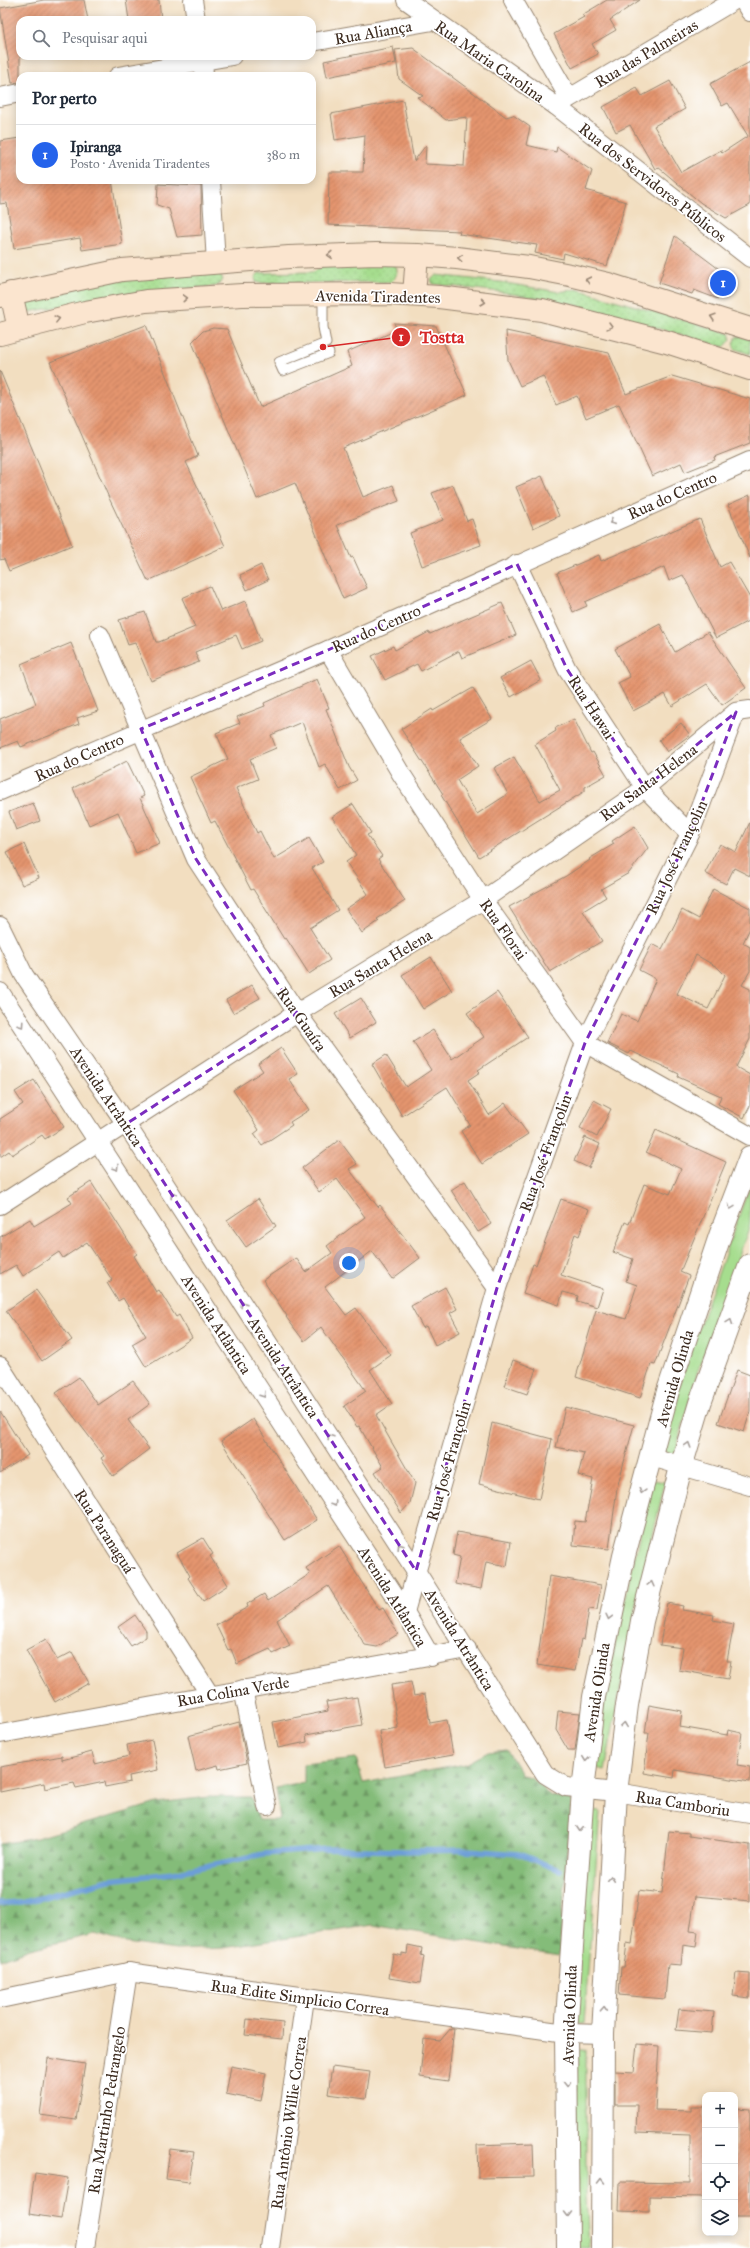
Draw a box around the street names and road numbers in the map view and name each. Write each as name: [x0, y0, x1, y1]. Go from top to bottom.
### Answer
street label: Rua das Palmeiras: [591, 15, 701, 92]
street label: Rua Aliança: [333, 16, 414, 49]
street label: Rua Maria Carolina: [431, 16, 548, 106]
street label: Rua dos Servidores Públicos: [575, 119, 730, 246]
street label: Avenida Tiradentes: [314, 286, 441, 307]
street label: Rua do Centro: [625, 467, 720, 524]
street label: Rua do Centro: [329, 600, 424, 657]
street label: Rua Hawai: [564, 672, 619, 743]
street label: Rua do Centro: [32, 729, 127, 786]
street label: Rua Santa Helena: [596, 739, 701, 825]
street label: Rua José Françolin: [642, 797, 712, 918]
street label: Rua Florai: [476, 895, 532, 964]
street label: Rua Santa Helena: [325, 925, 435, 1002]
street label: Rua Guaíra: [273, 984, 331, 1055]
street label: Avenida Atrântica: [66, 1042, 147, 1150]
street label: Rua José Françolin: [515, 1091, 577, 1215]
street label: Avenida Atlântica: [177, 1270, 256, 1378]
street label: Avenida Atrântica: [243, 1312, 323, 1422]
street label: Avenida Olinda: [651, 1327, 697, 1430]
street label: Rua José Françolin: [422, 1399, 476, 1524]
street label: Rua Paranaguá: [69, 1486, 139, 1578]
street label: Avenida Atlântica: [354, 1542, 431, 1650]
street label: Avenida Atrântica: [420, 1584, 499, 1694]
street label: Avenida Olinda: [579, 1641, 614, 1744]
street label: Rua Colina Verde: [175, 1672, 291, 1711]
street label: Rua Camboriu: [634, 1787, 732, 1820]
street label: Avenida Olinda: [558, 1965, 581, 2066]
street label: Rua Edite Simplicio Correa: [209, 1976, 391, 2019]
street label: Rua Martinho Pedrangelo: [84, 2025, 130, 2196]
street label: Rua Antônio Willie Correa: [267, 2035, 310, 2211]

